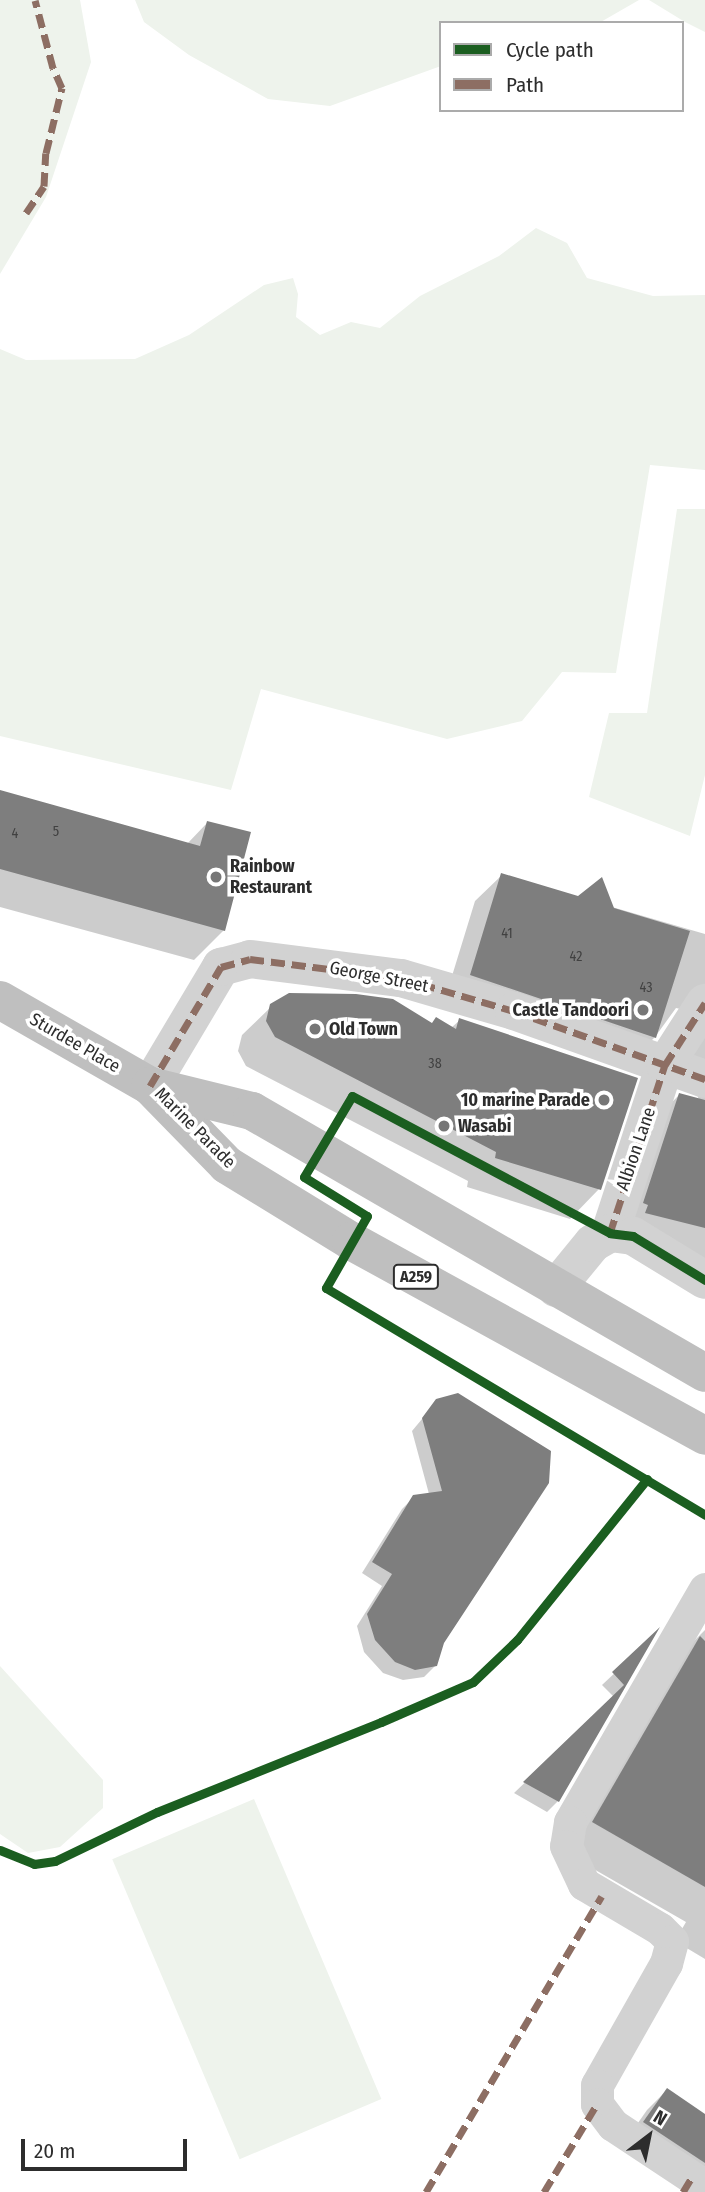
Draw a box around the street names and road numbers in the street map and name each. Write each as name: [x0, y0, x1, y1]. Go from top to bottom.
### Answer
street label: George Street: [328, 957, 430, 997]
street label: Sturdee Place: [26, 1008, 124, 1078]
street label: Marine Parade: [150, 1083, 240, 1173]
street label: Albion Lane: [612, 1105, 660, 1193]
road number: A259: [392, 1264, 440, 1289]

